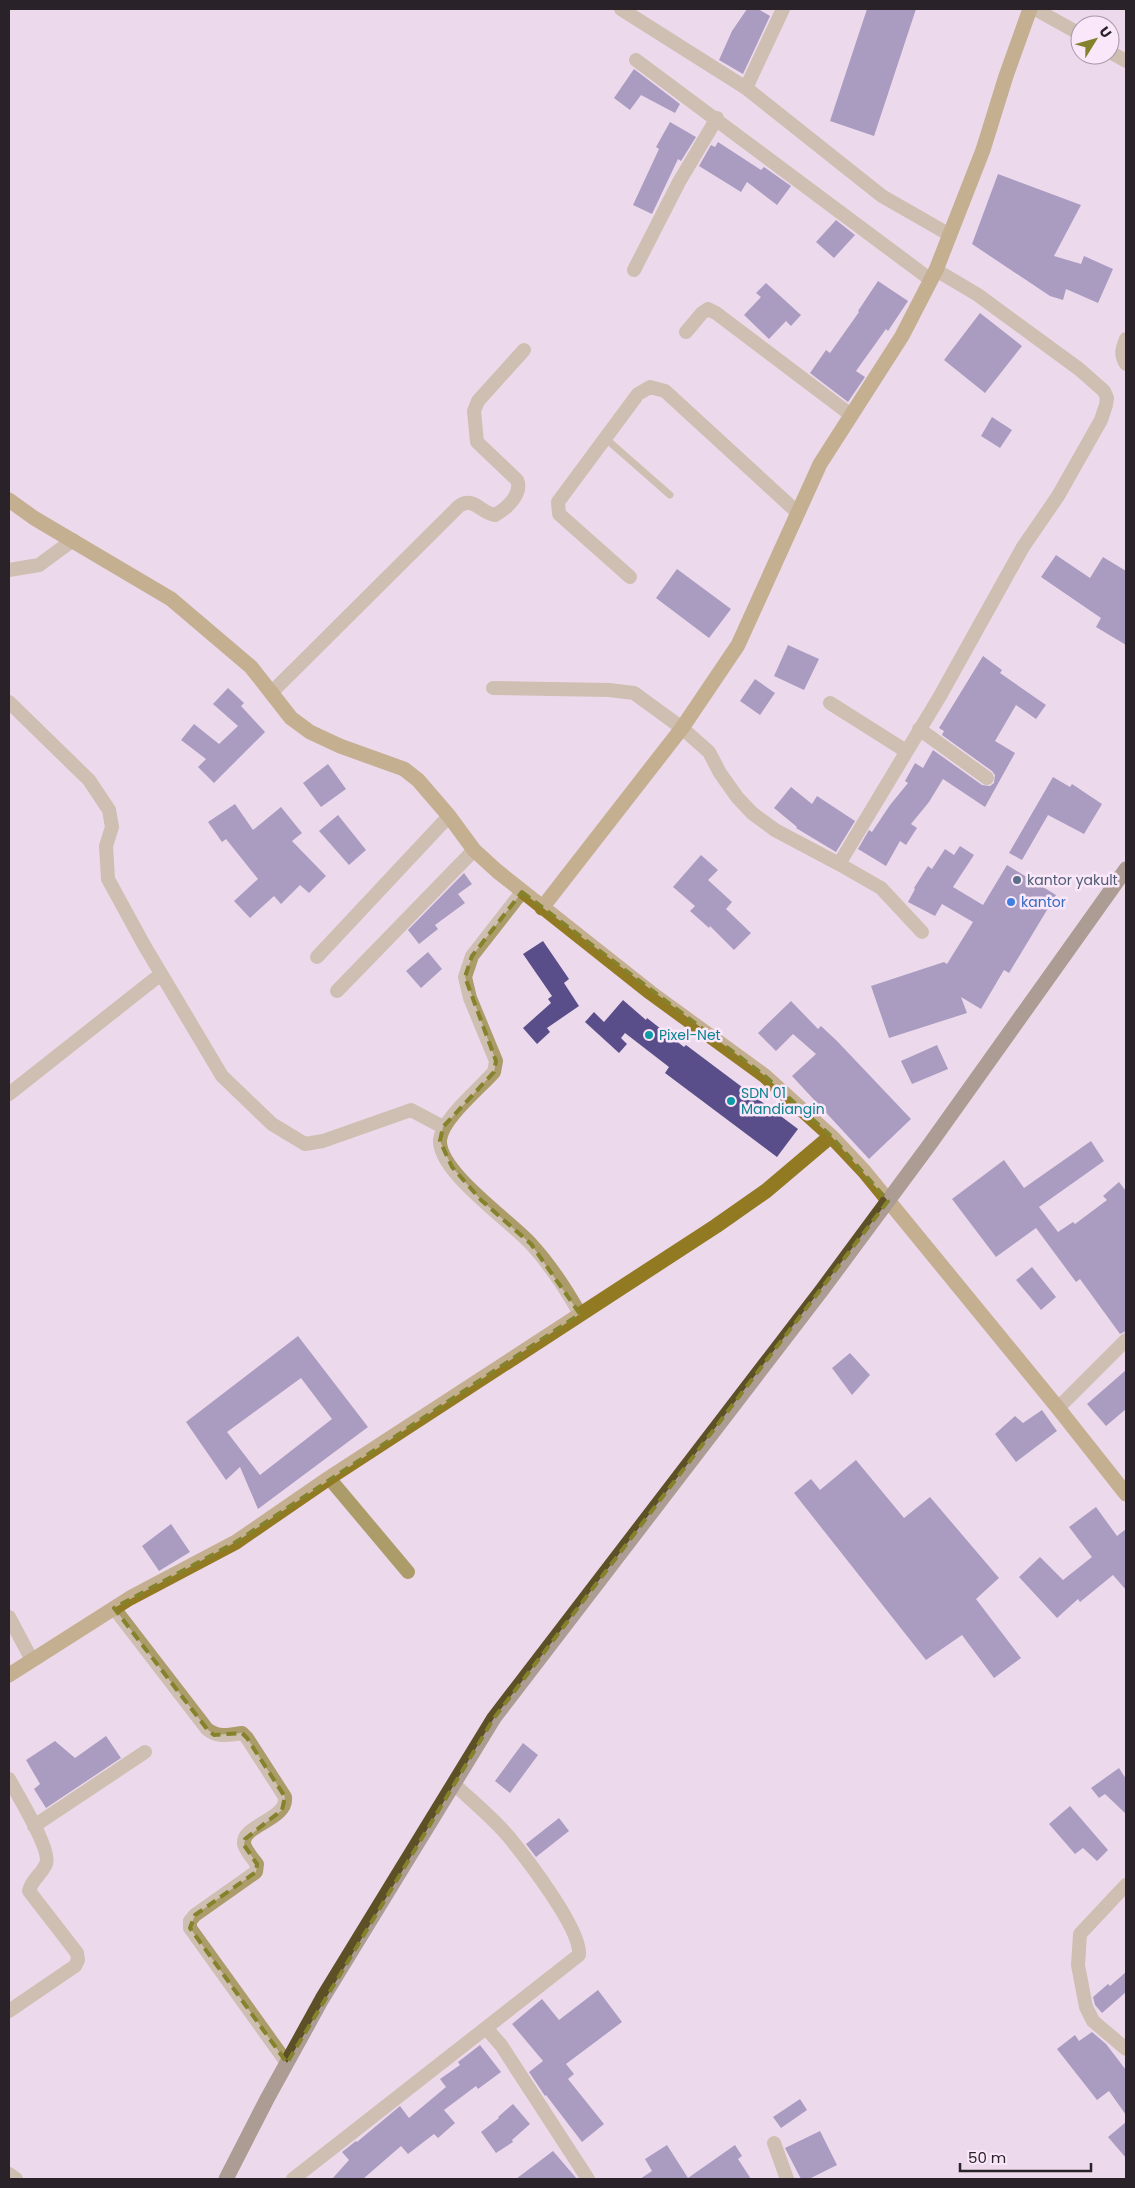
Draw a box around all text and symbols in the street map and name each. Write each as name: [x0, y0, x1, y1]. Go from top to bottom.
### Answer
north arrow: [1070, 15, 1120, 65]
text: U: [1094, 22, 1116, 42]
place label: kantor yakult: [1027, 870, 1118, 890]
marker: kantor yakult: [1011, 874, 1023, 886]
place label: kantor: [1021, 892, 1066, 912]
marker: kantor: [1005, 896, 1017, 908]
place label: Pixel-Net: [659, 1025, 721, 1045]
marker: Pixel-Net: [643, 1029, 655, 1041]
place label: SDN 01 Mandiangin: [741, 1083, 825, 1119]
marker: SDN 01 Mandiangin: [725, 1095, 737, 1107]
scale bar: [960, 2140, 1091, 2172]
text: 50 m: [968, 2147, 1006, 2168]

